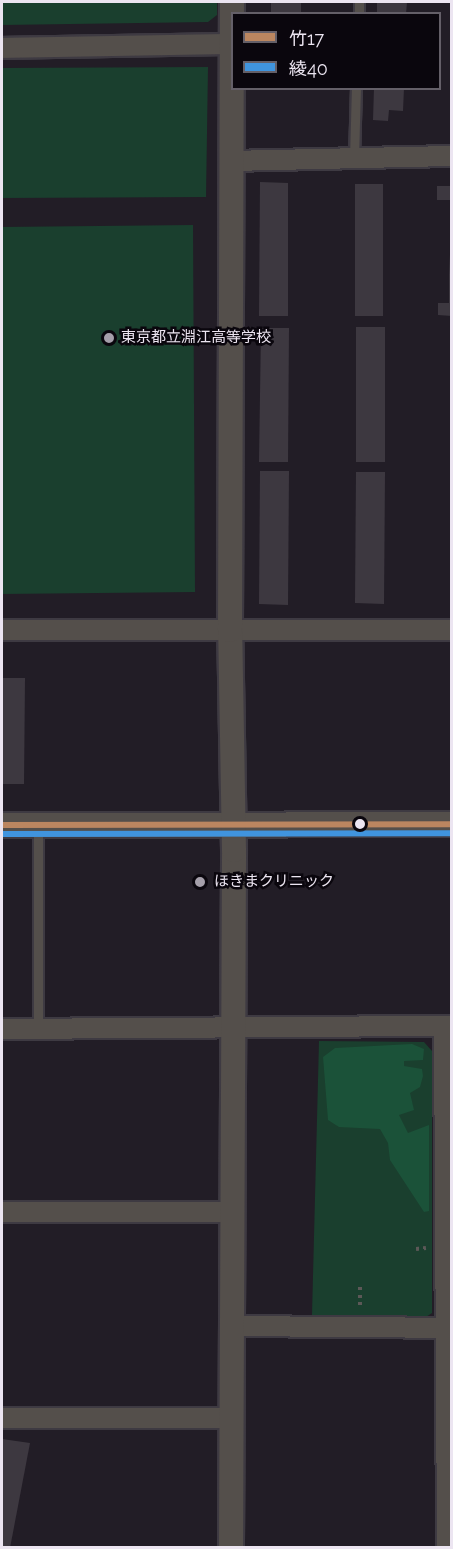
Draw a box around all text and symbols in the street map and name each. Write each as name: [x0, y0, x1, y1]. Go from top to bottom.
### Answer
legend: [231, 12, 441, 90]
text: 竹17: [289, 28, 324, 49]
text: 綾40: [289, 58, 328, 79]
place label: 東京都立淵江高等学校: [121, 329, 271, 347]
marker: 東京都立淵江高等学校: [102, 331, 116, 345]
unlabelled marker: [354, 818, 366, 830]
marker: ほきまクリニック: [191, 873, 209, 891]
place label: ほきまクリニック: [214, 873, 334, 891]

